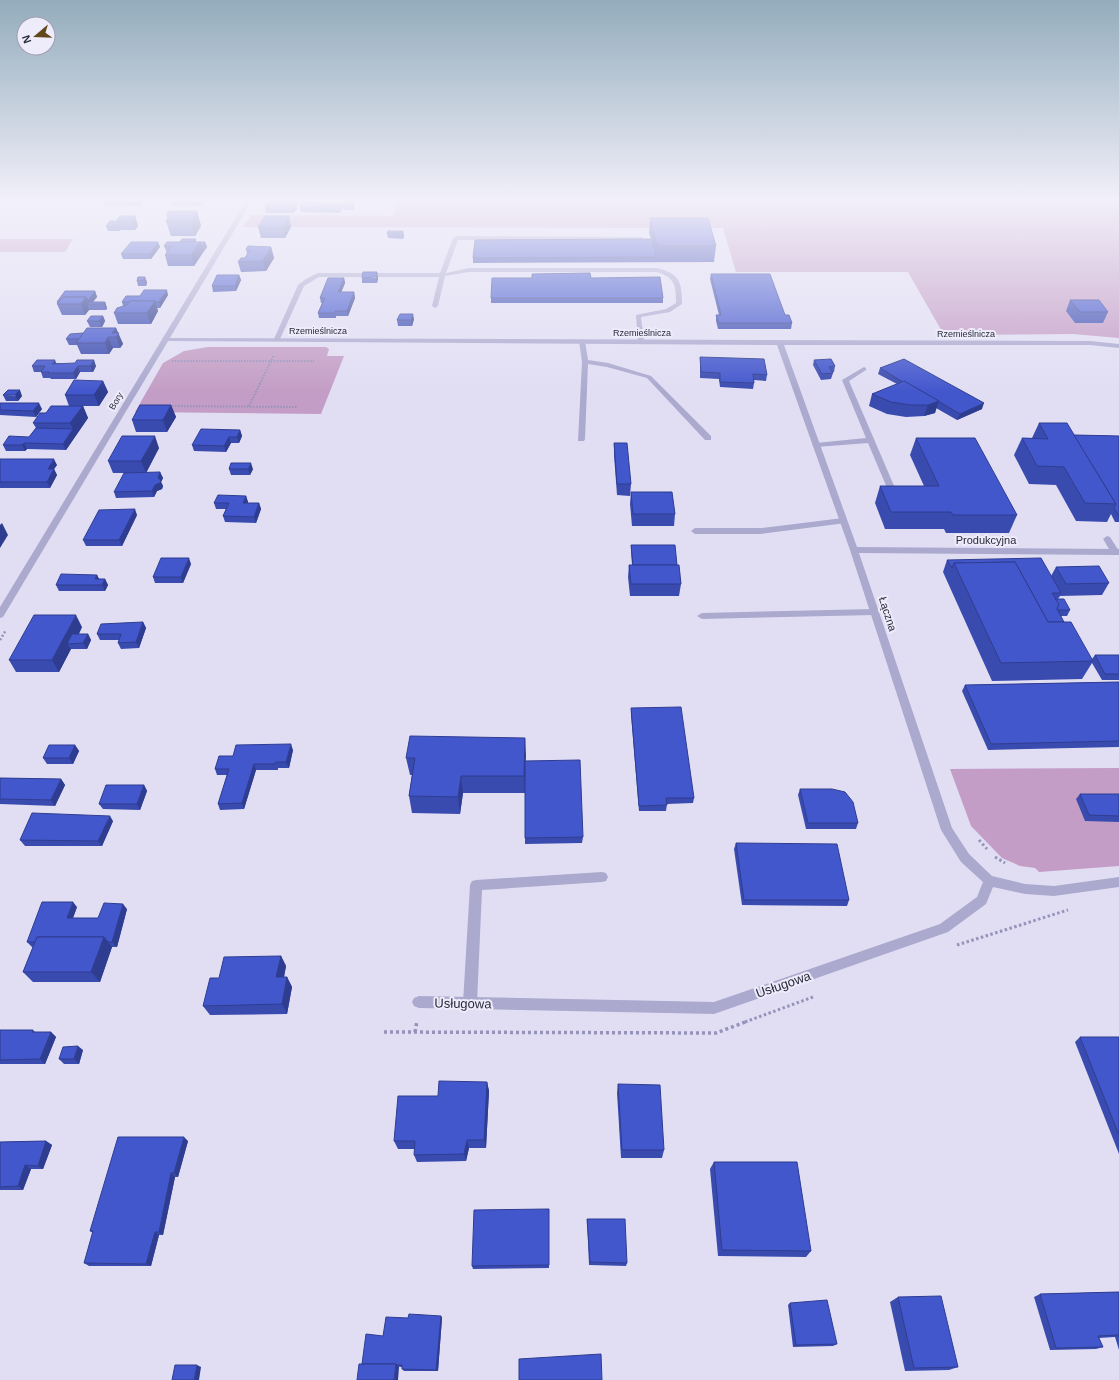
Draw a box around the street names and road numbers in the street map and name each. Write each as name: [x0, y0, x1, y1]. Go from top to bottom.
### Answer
street label: Rzemieślnicza: [289, 326, 347, 336]
street label: Rzemieślnicza: [613, 328, 671, 338]
street label: Rzemieślnicza: [937, 329, 995, 339]
street label: Bory: [107, 390, 125, 412]
street label: Produkcyjna: [956, 534, 1017, 546]
street label: Łączna: [877, 595, 899, 634]
street label: Usługowa: [754, 968, 813, 1001]
street label: Usługowa: [434, 996, 492, 1012]

